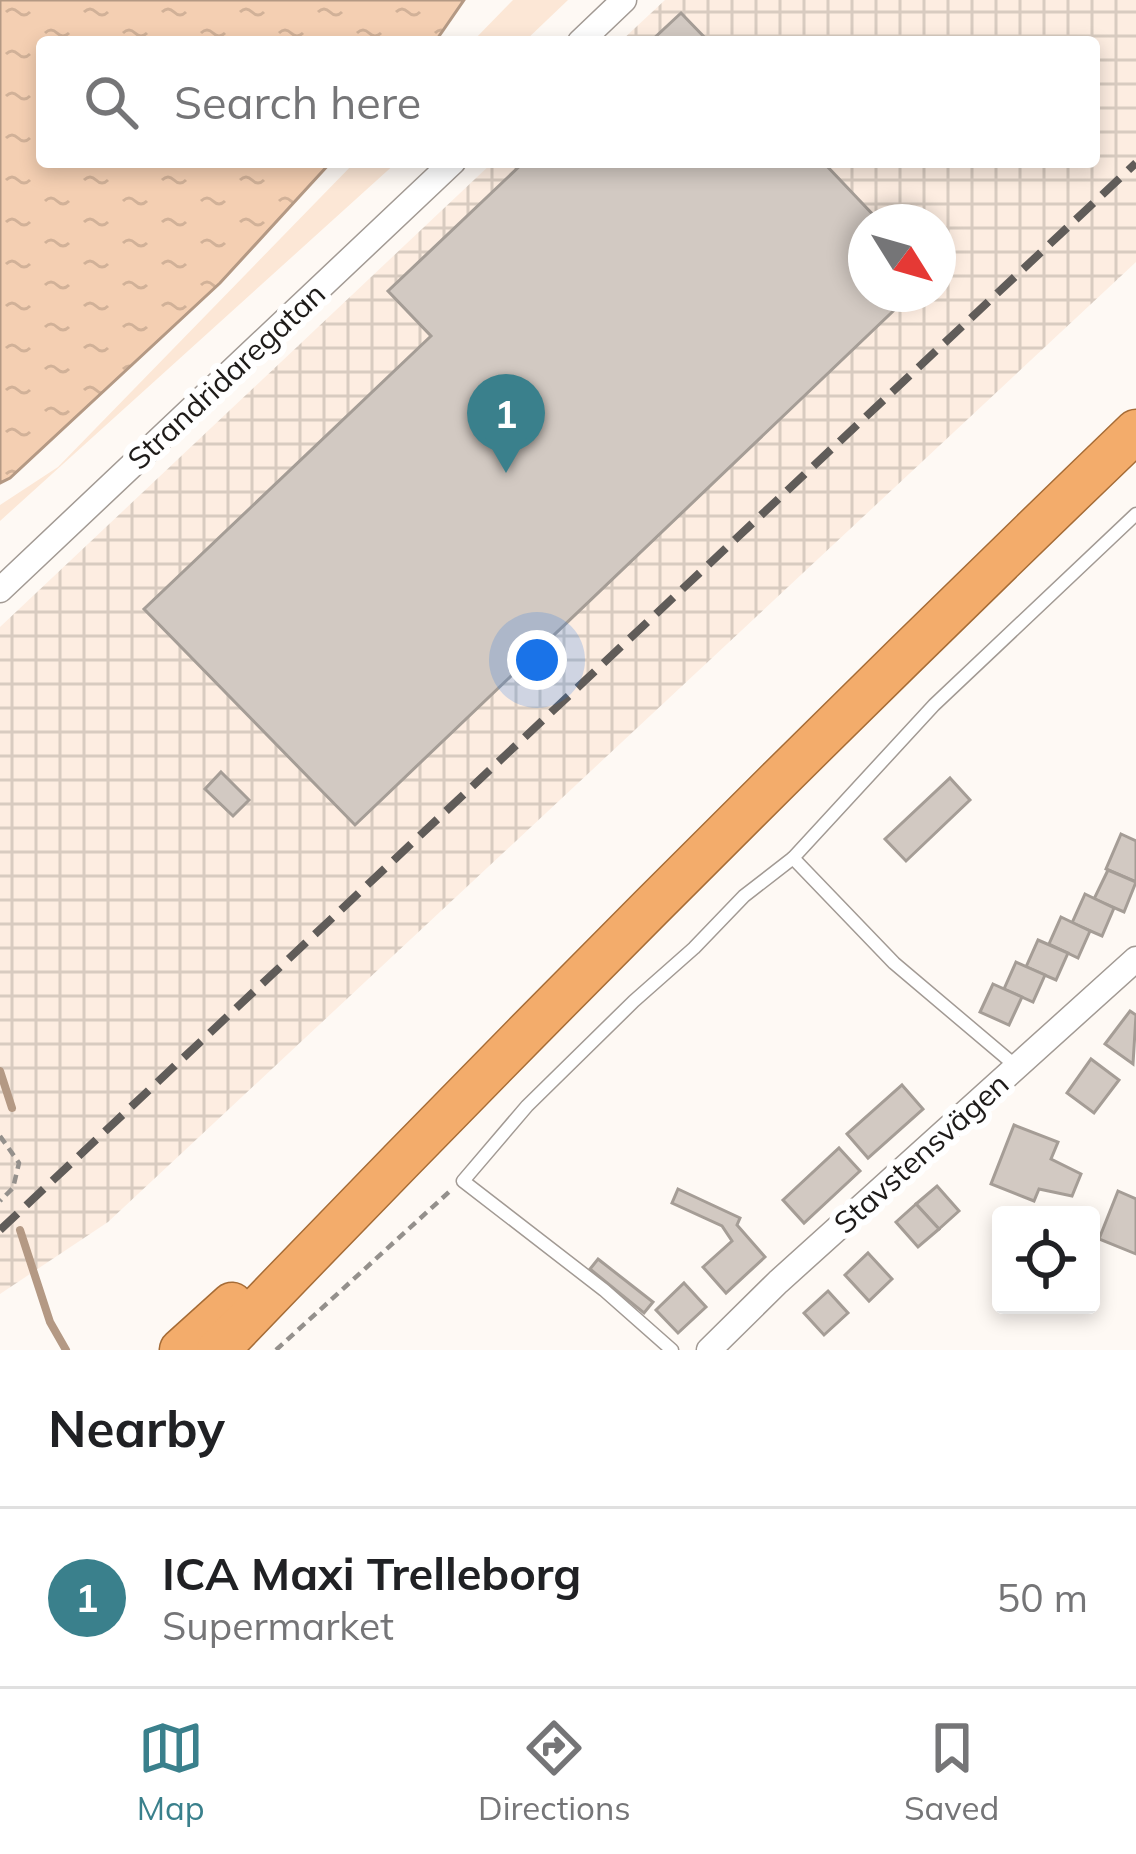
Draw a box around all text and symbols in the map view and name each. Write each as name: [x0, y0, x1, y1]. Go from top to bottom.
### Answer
search box: [36, 36, 1100, 168]
icon: search: [78, 69, 144, 135]
text: Search here: [174, 74, 421, 130]
north arrow: [848, 204, 956, 312]
street label: Strandridaregatan: [119, 275, 333, 477]
pin: 1: [467, 374, 545, 473]
your location: [507, 630, 567, 690]
street label: Stavstensvägen: [826, 1065, 1016, 1241]
map controls: [992, 1206, 1100, 1314]
button: locate: [992, 1206, 1100, 1314]
text: Nearby: [48, 1396, 225, 1460]
text: ICA Maxi Trelleborg: [162, 1545, 581, 1601]
text: 1: [75, 1573, 99, 1622]
text: 50 m: [997, 1573, 1088, 1622]
text: Supermarket: [162, 1601, 394, 1650]
tab: Map: [137, 1715, 205, 1828]
tab: Directions: [478, 1715, 631, 1828]
tab: Saved: [904, 1715, 999, 1828]

